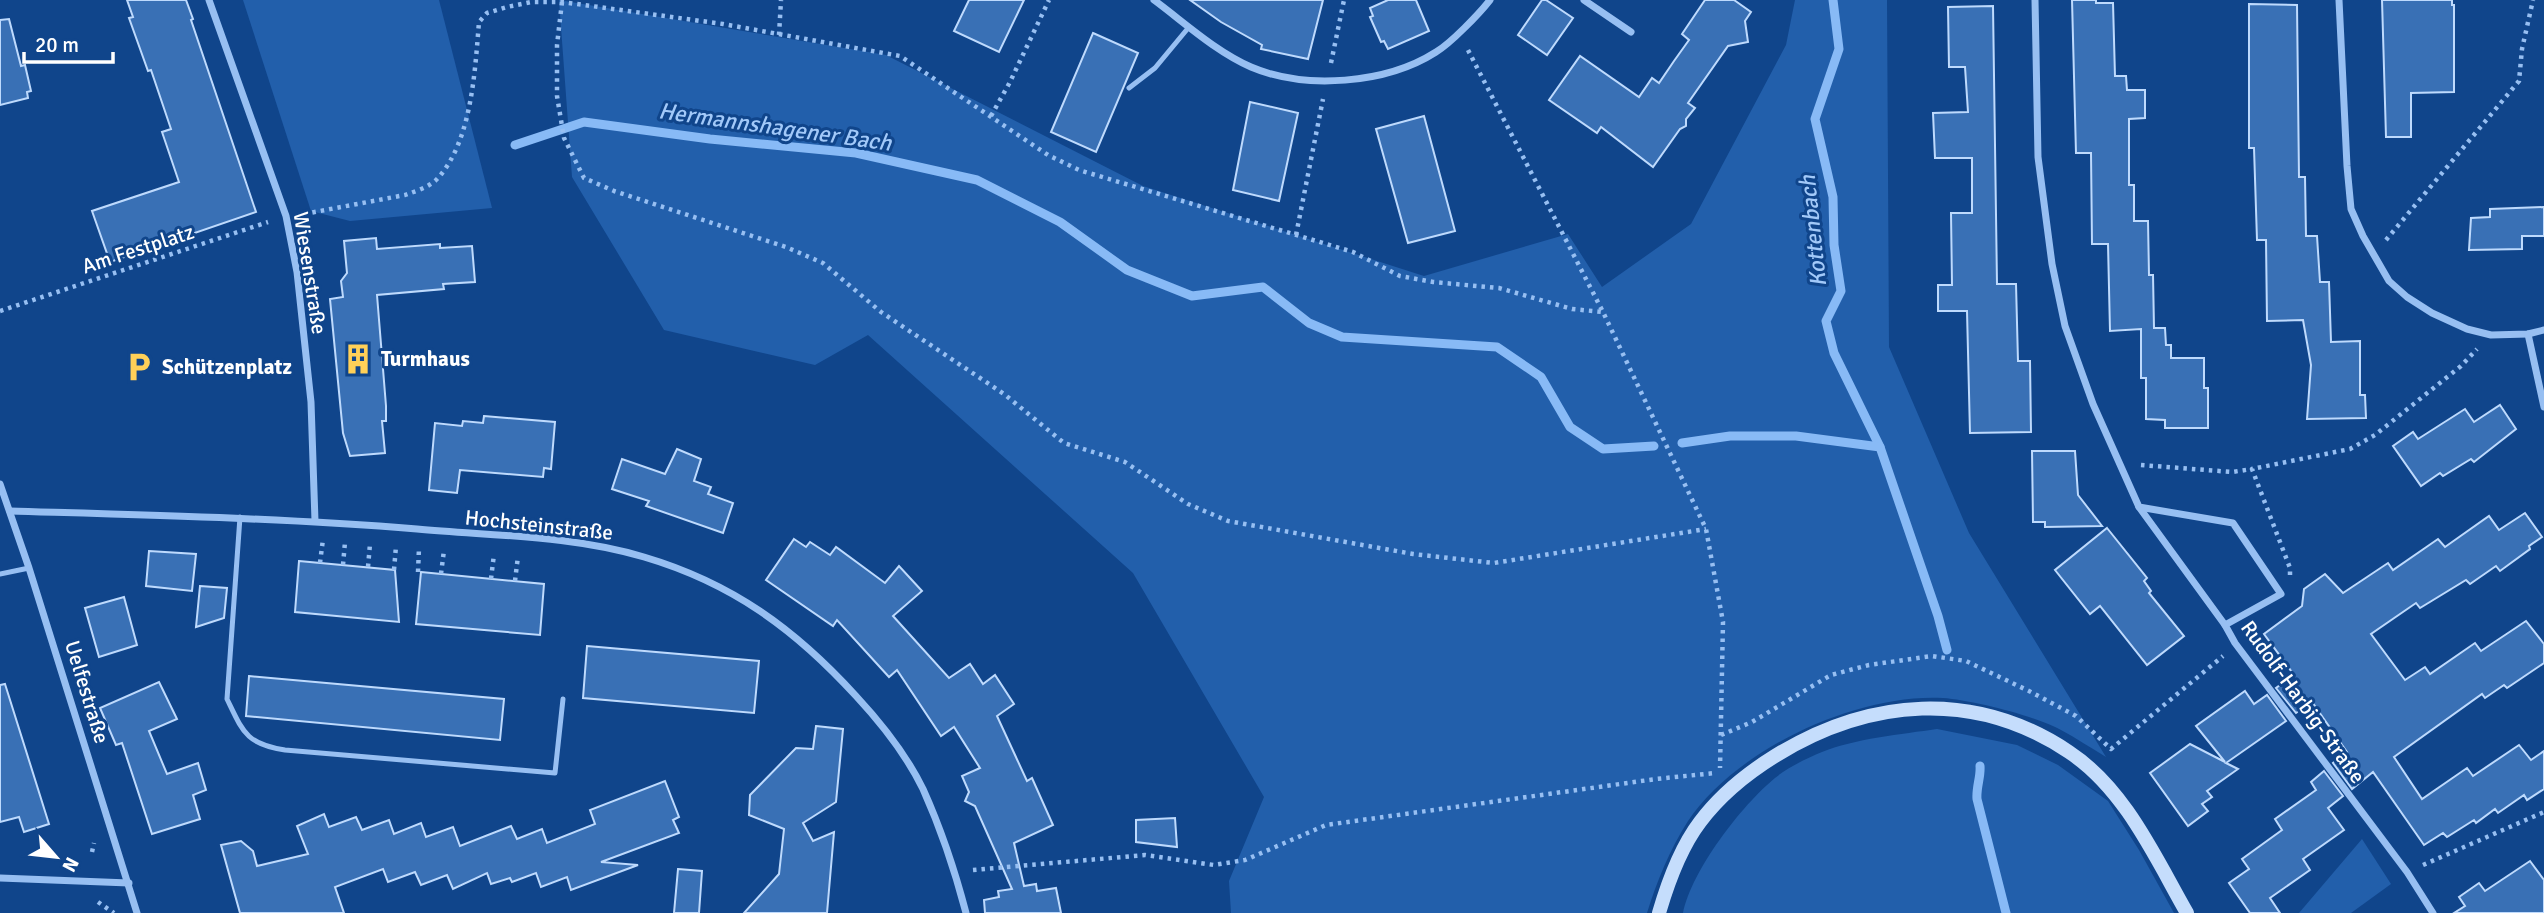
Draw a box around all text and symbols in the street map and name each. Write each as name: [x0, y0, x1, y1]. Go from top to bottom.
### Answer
scale bar: [24, 21, 114, 65]
text: 20 m: [35, 32, 79, 58]
water label: Hermannshagener Bach: [657, 96, 895, 158]
water label: Kottenbach: [1793, 172, 1833, 288]
street label: Wiesenstraße: [287, 210, 333, 336]
street label: Am Festplatz: [79, 219, 197, 279]
building icon: Turmhaus: [341, 342, 375, 376]
place label: Turmhaus: [381, 346, 470, 372]
parking icon: Schützenplatz: [122, 350, 156, 384]
place label: Schützenplatz: [162, 354, 292, 380]
street label: Hochsteinstraße: [464, 504, 614, 546]
street label: Rudolf-Harbig-Straße: [2235, 616, 2371, 788]
street label: Uelfestraße: [59, 637, 115, 747]
north arrow: [21, 822, 91, 892]
text: N: [56, 853, 84, 876]

